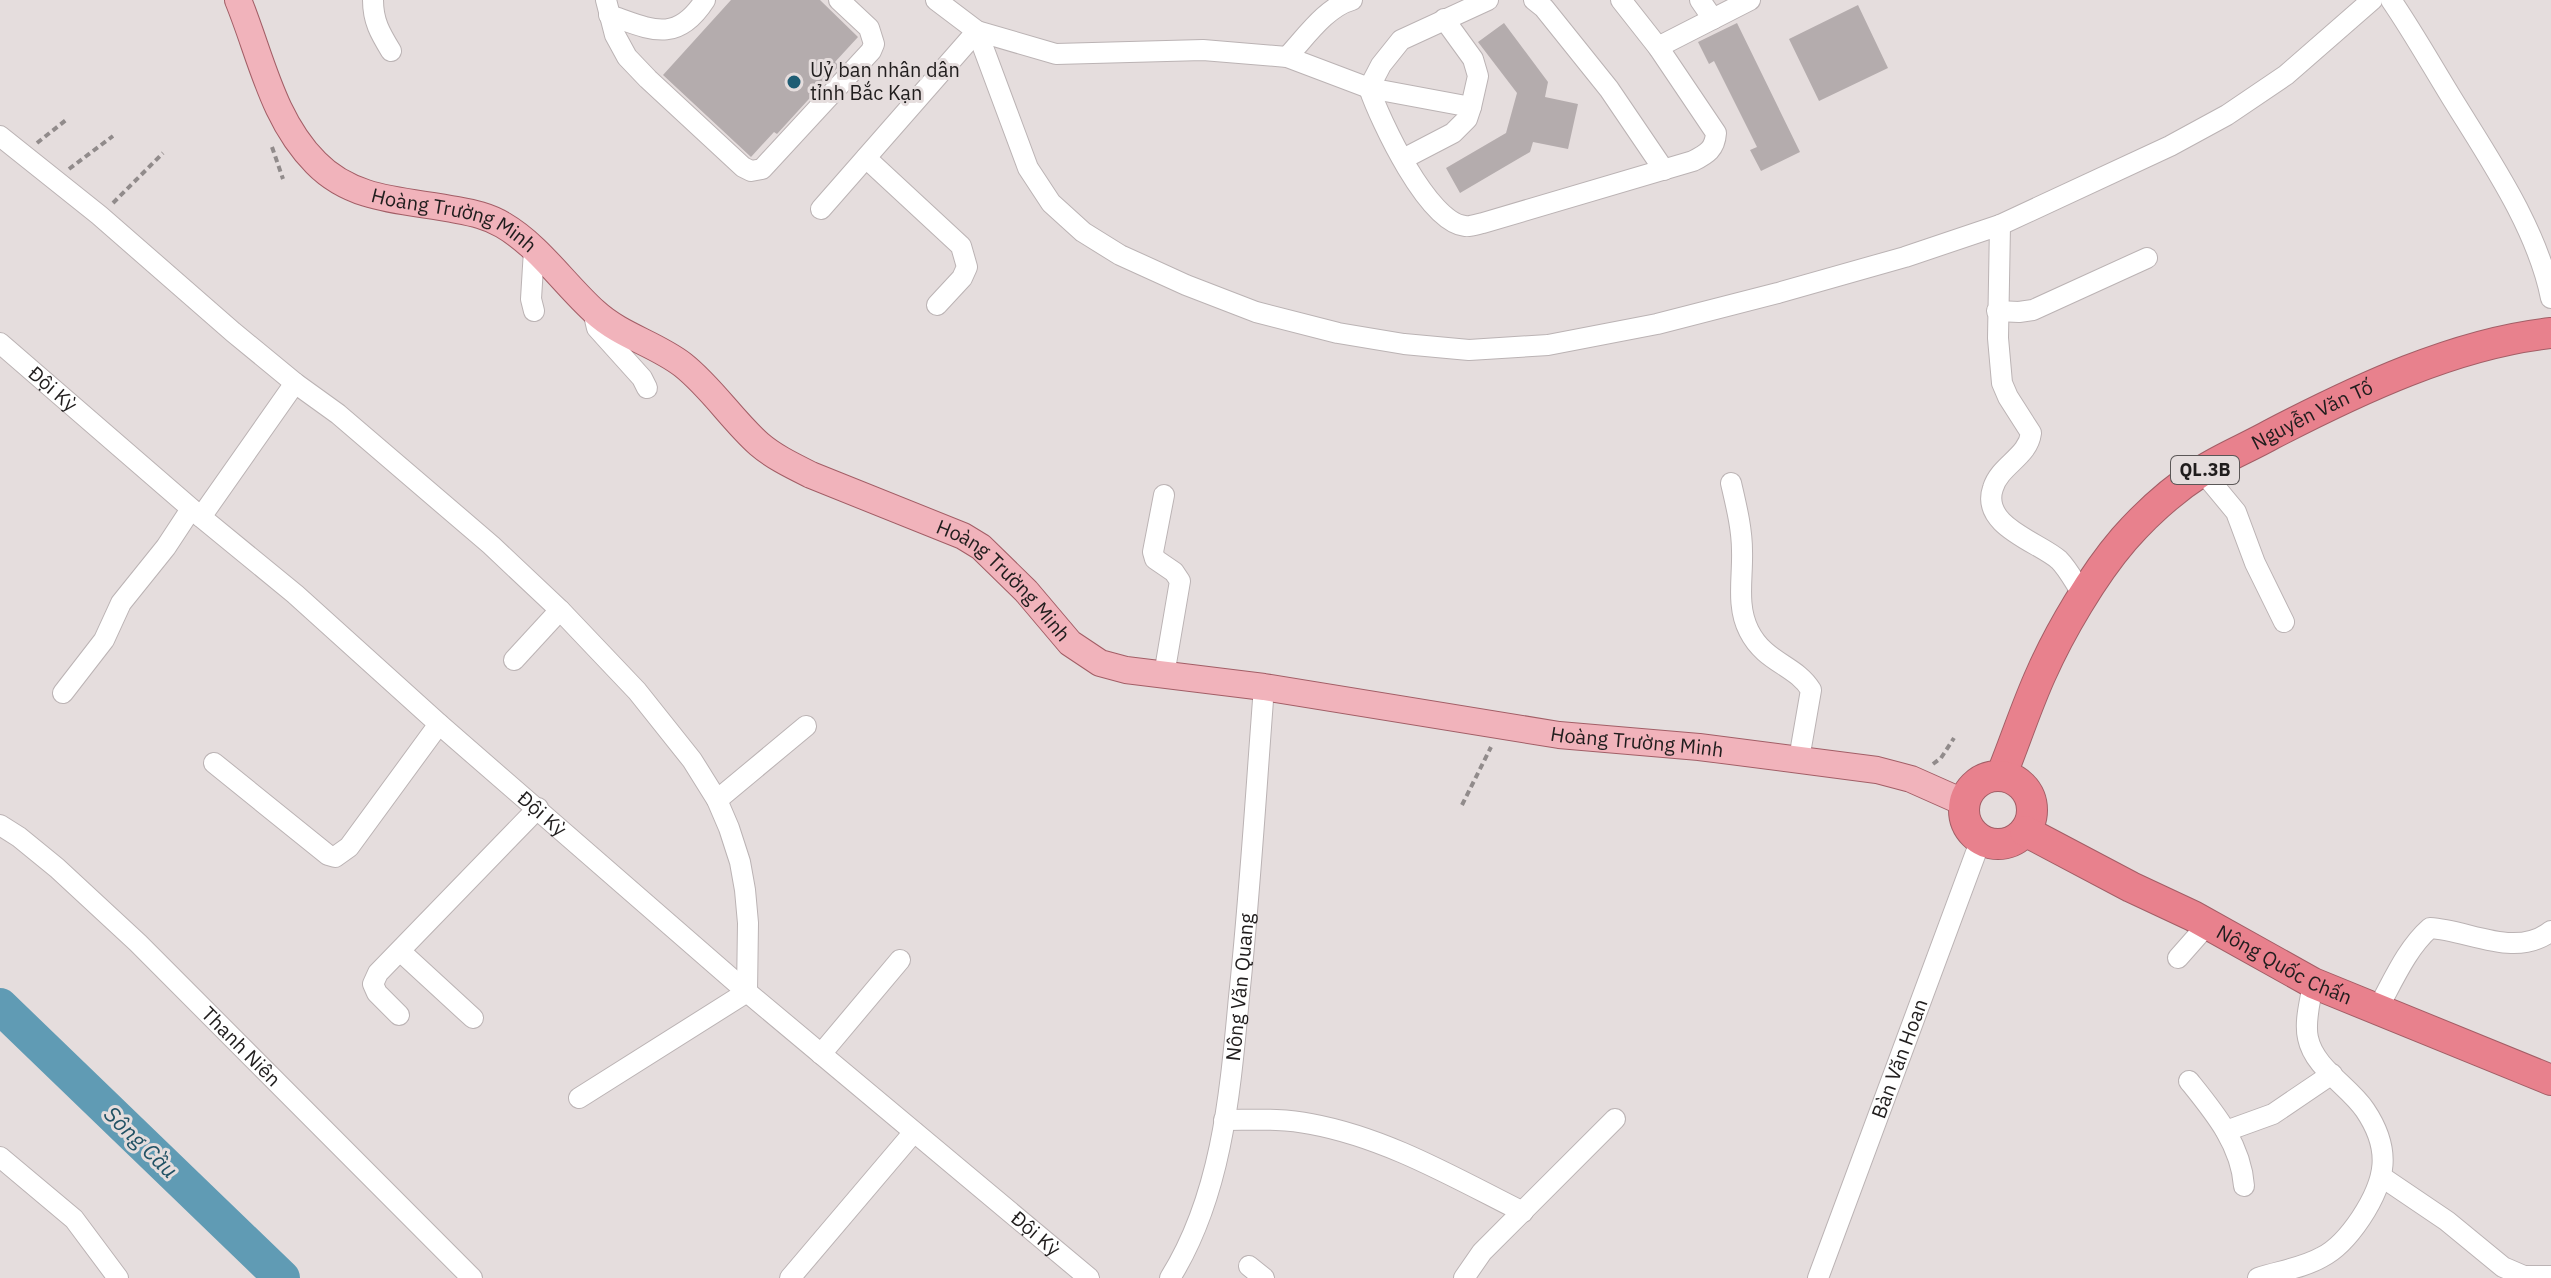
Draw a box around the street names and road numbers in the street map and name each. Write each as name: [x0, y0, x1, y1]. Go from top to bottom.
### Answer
street label: Hoàng Trường Minh: [369, 181, 543, 258]
street label: Đội Kỳ: [23, 360, 84, 417]
street label: Nguyễn Văn Tố: [2246, 373, 2377, 456]
road number: QL.3B: [2171, 456, 2239, 484]
street label: Hoàng Trường Minh: [933, 513, 1077, 647]
street label: Hoàng Trường Minh: [1548, 720, 1725, 763]
street label: Đội Kỳ: [512, 784, 573, 842]
street label: Nông Văn Quang: [1219, 912, 1260, 1062]
street label: Nông Quốc Chấn: [2212, 918, 2356, 1010]
street label: Bàn Văn Hoan: [1864, 995, 1934, 1122]
street label: Thanh Niên: [196, 1000, 287, 1092]
street label: Đội Kỳ: [1006, 1204, 1067, 1262]

